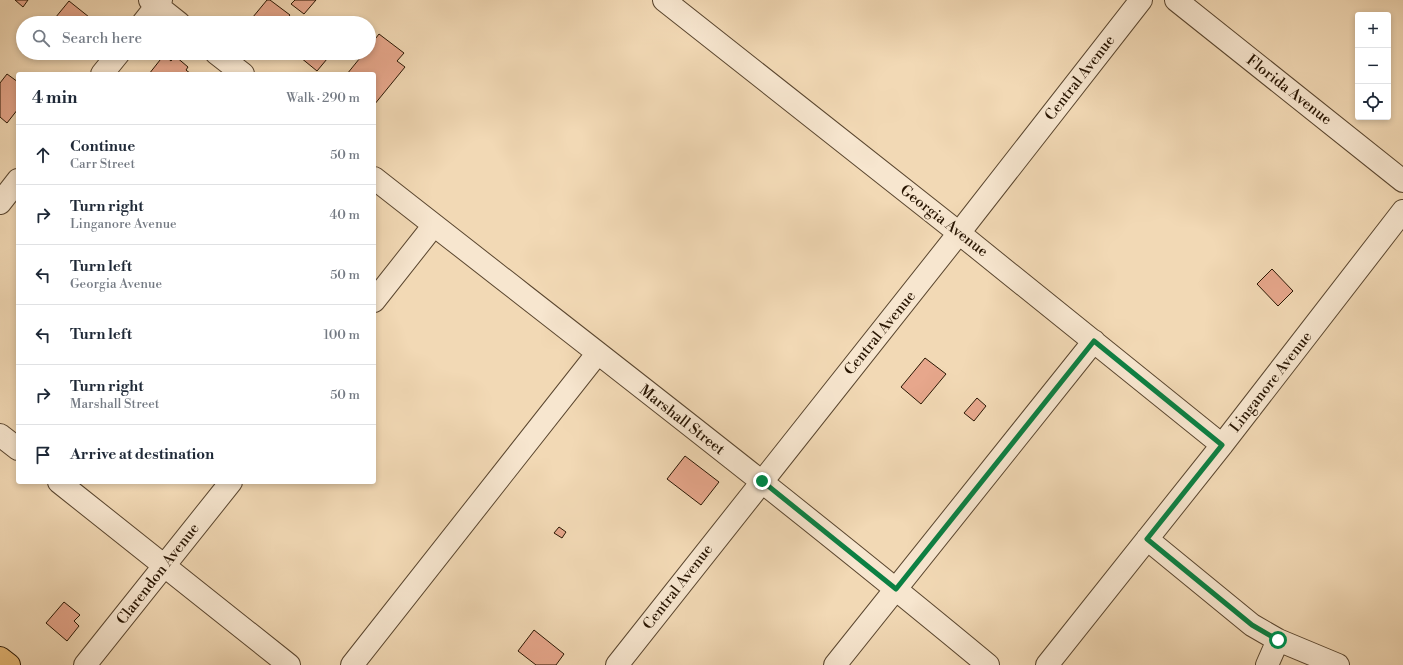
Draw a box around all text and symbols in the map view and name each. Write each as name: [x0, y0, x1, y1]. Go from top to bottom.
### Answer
map controls: [1355, 12, 1391, 120]
button: +: [1355, 12, 1391, 48]
search box: [16, 16, 376, 60]
icon: search: [30, 27, 52, 49]
text: Search here: [62, 29, 142, 48]
street label: Central Avenue: [1041, 32, 1119, 124]
button: −: [1355, 48, 1391, 84]
street label: Florida Avenue: [1243, 51, 1335, 129]
button: locate: [1355, 84, 1391, 120]
text: 4 min: [32, 87, 77, 109]
text: Walk · 290 m: [286, 90, 360, 106]
text: Continue: [70, 137, 135, 156]
icon: ahead: [32, 144, 54, 166]
text: 50 m: [330, 147, 360, 163]
text: Carr Street: [70, 156, 135, 172]
street label: Georgia Avenue: [896, 181, 992, 261]
text: Turn right: [70, 197, 144, 216]
icon: right: [32, 204, 54, 226]
text: 40 m: [330, 207, 360, 223]
text: Linganore Avenue: [70, 216, 177, 232]
text: Turn left: [70, 257, 132, 276]
icon: left: [32, 264, 54, 286]
text: 50 m: [330, 267, 360, 283]
text: Georgia Avenue: [70, 276, 162, 292]
street label: Central Avenue: [840, 287, 920, 379]
icon: left: [32, 324, 54, 346]
text: Turn left: [70, 325, 132, 344]
text: 100 m: [324, 327, 360, 343]
street label: Linganore Avenue: [1226, 328, 1316, 436]
text: Turn right: [70, 377, 144, 396]
street label: Marshall Street: [636, 381, 729, 460]
icon: right: [32, 384, 54, 406]
text: 50 m: [330, 387, 360, 403]
text: Marshall Street: [70, 396, 159, 412]
icon: arrive: [32, 444, 54, 466]
text: Arrive at destination: [70, 445, 214, 464]
route end: [753, 472, 771, 490]
street label: Clarendon Avenue: [112, 519, 204, 629]
street label: Central Avenue: [639, 541, 717, 633]
route start: [1269, 631, 1287, 649]

